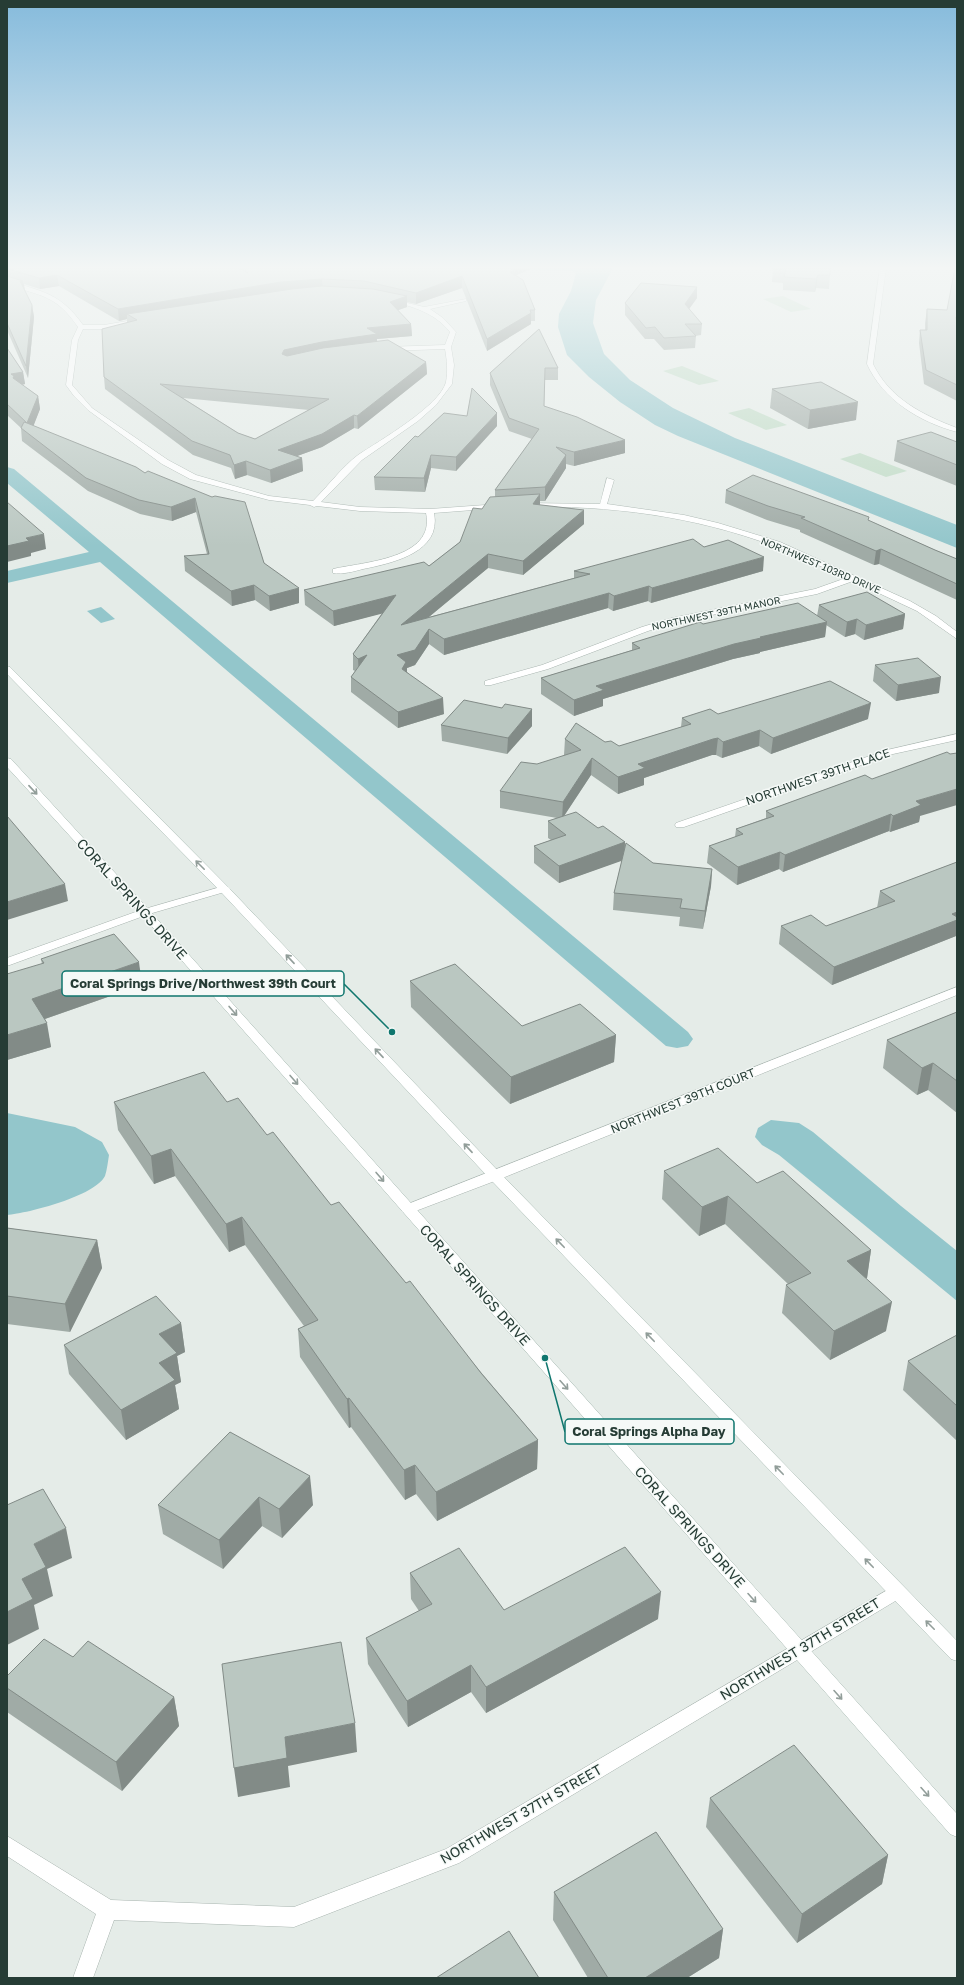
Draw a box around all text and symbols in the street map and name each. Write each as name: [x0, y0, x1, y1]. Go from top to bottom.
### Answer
street label: NORTHWEST 103RD DRIVE: [759, 534, 883, 596]
street label: NORTHWEST 39TH MANOR: [650, 593, 782, 633]
street label: NORTHWEST 39TH PLACE: [744, 745, 892, 808]
one-way arrow: [28, 785, 37, 795]
street label: CORAL SPRINGS DRIVE: [74, 835, 191, 963]
one-way arrow: [195, 860, 205, 870]
one-way arrow: [285, 954, 294, 964]
callout: Coral Springs Drive/Northwest 39th Court: [62, 971, 344, 996]
text: Coral Springs Drive/Northwest 39th Court: [70, 975, 336, 991]
one-way arrow: [228, 1006, 237, 1016]
one-way arrow: [374, 1048, 384, 1058]
street label: NORTHWEST 39TH COURT: [608, 1064, 758, 1136]
one-way arrow: [289, 1075, 298, 1085]
one-way arrow: [463, 1143, 473, 1153]
one-way arrow: [375, 1172, 384, 1183]
street label: CORAL SPRINGS DRIVE: [417, 1221, 534, 1349]
one-way arrow: [555, 1238, 564, 1248]
one-way arrow: [645, 1332, 655, 1342]
one-way arrow: [559, 1380, 568, 1390]
callout: Coral Springs Alpha Day: [565, 1419, 734, 1444]
text: Coral Springs Alpha Day: [572, 1423, 726, 1439]
street label: CORAL SPRINGS DRIVE: [632, 1463, 749, 1591]
one-way arrow: [774, 1465, 784, 1475]
one-way arrow: [864, 1558, 874, 1568]
one-way arrow: [747, 1593, 756, 1603]
street label: NORTHWEST 37TH STREET: [716, 1594, 883, 1703]
one-way arrow: [925, 1620, 935, 1630]
one-way arrow: [834, 1690, 843, 1700]
street label: NORTHWEST 37TH STREET: [437, 1760, 605, 1867]
one-way arrow: [920, 1787, 930, 1797]

